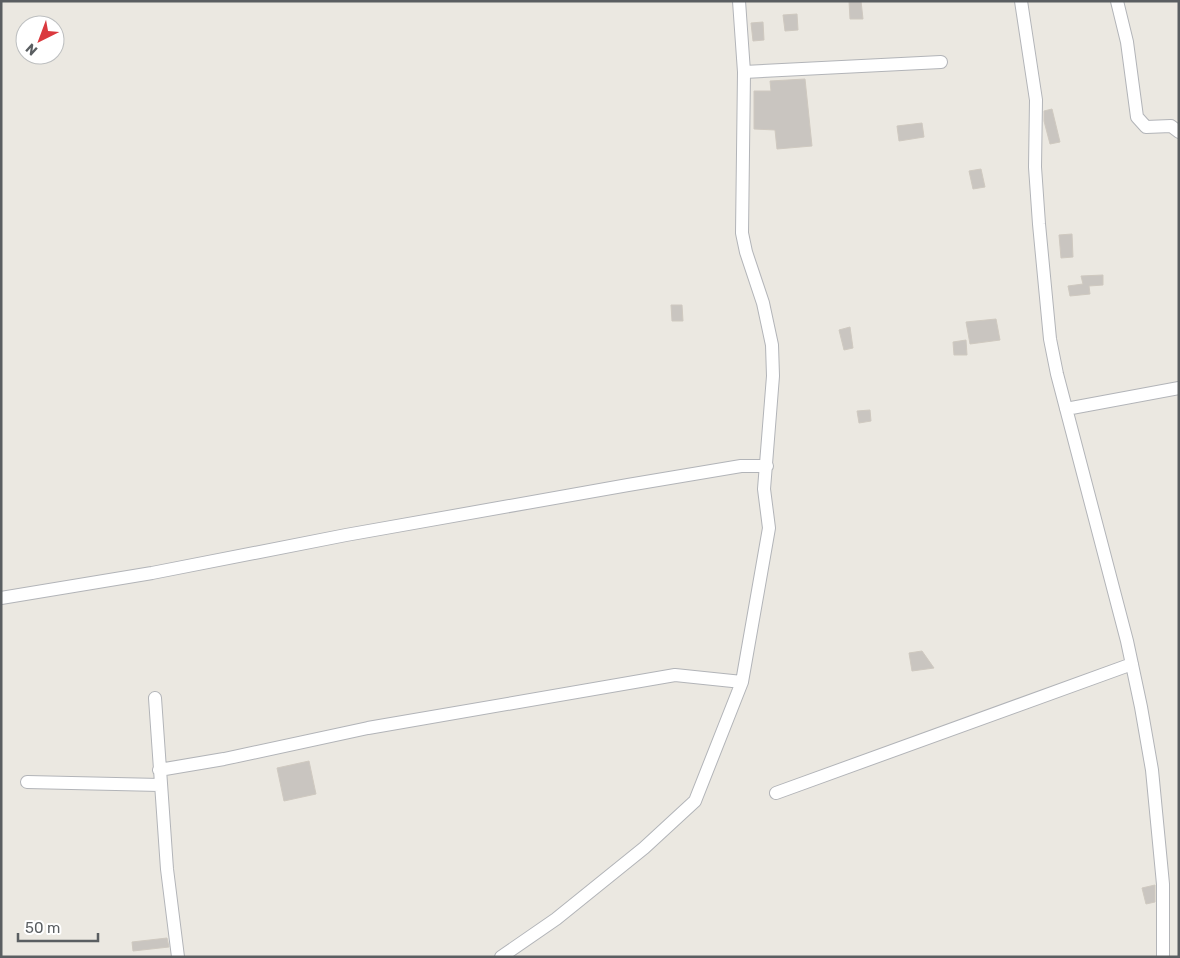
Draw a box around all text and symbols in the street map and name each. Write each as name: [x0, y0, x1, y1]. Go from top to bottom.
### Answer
north arrow: [15, 15, 65, 65]
text: N: [22, 40, 41, 59]
scale bar: [18, 910, 98, 942]
text: 50 m: [25, 919, 60, 937]

